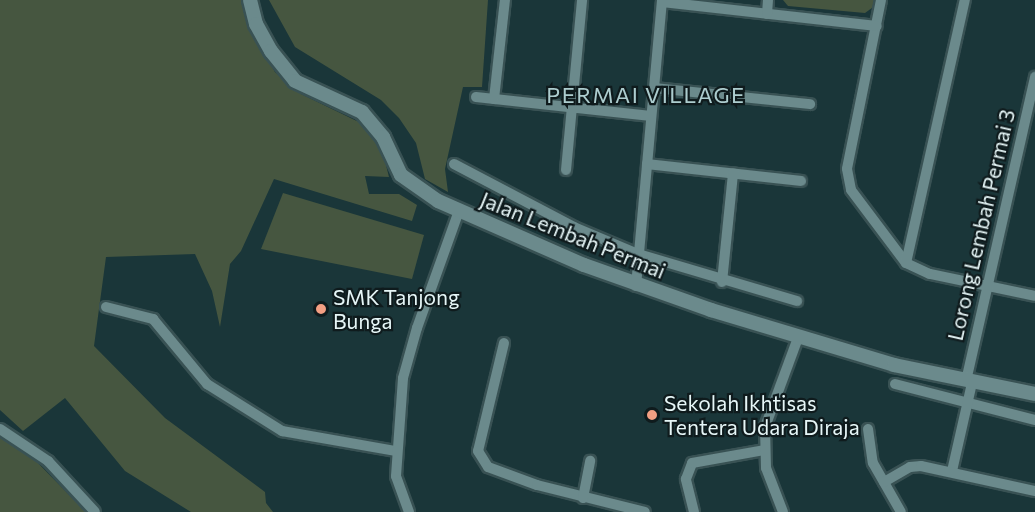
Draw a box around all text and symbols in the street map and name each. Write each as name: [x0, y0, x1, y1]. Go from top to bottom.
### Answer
district label: PERMAI VILLAGE: [546, 82, 746, 108]
street label: Lorong Lembah Permai 3: [942, 107, 1020, 343]
street label: Jalan Lembah Permai: [477, 186, 669, 284]
place label: SMK Tanjong Bunga: [333, 284, 460, 334]
marker: SMK Tanjong Bunga: [314, 302, 328, 316]
place label: Sekolah Ikhtisas Tentera Udara Diraja: [664, 390, 860, 440]
marker: Sekolah Ikhtisas Tentera Udara Diraja: [645, 408, 659, 422]

